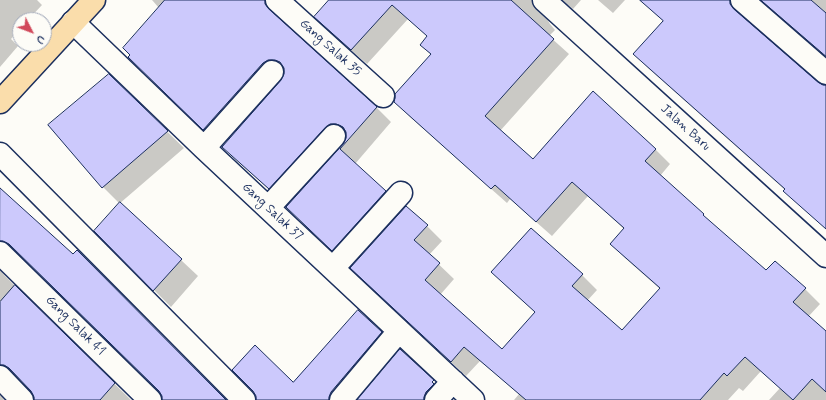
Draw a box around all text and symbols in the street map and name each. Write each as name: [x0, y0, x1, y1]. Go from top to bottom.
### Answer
north arrow: [12, 12, 52, 52]
street label: Gang Salak 35: [296, 16, 364, 80]
text: U: [33, 32, 48, 47]
street label: Jalan Baru: [657, 101, 713, 155]
street label: Gang Salak 37: [238, 180, 306, 244]
street label: Gang Salak 41: [42, 293, 108, 359]

